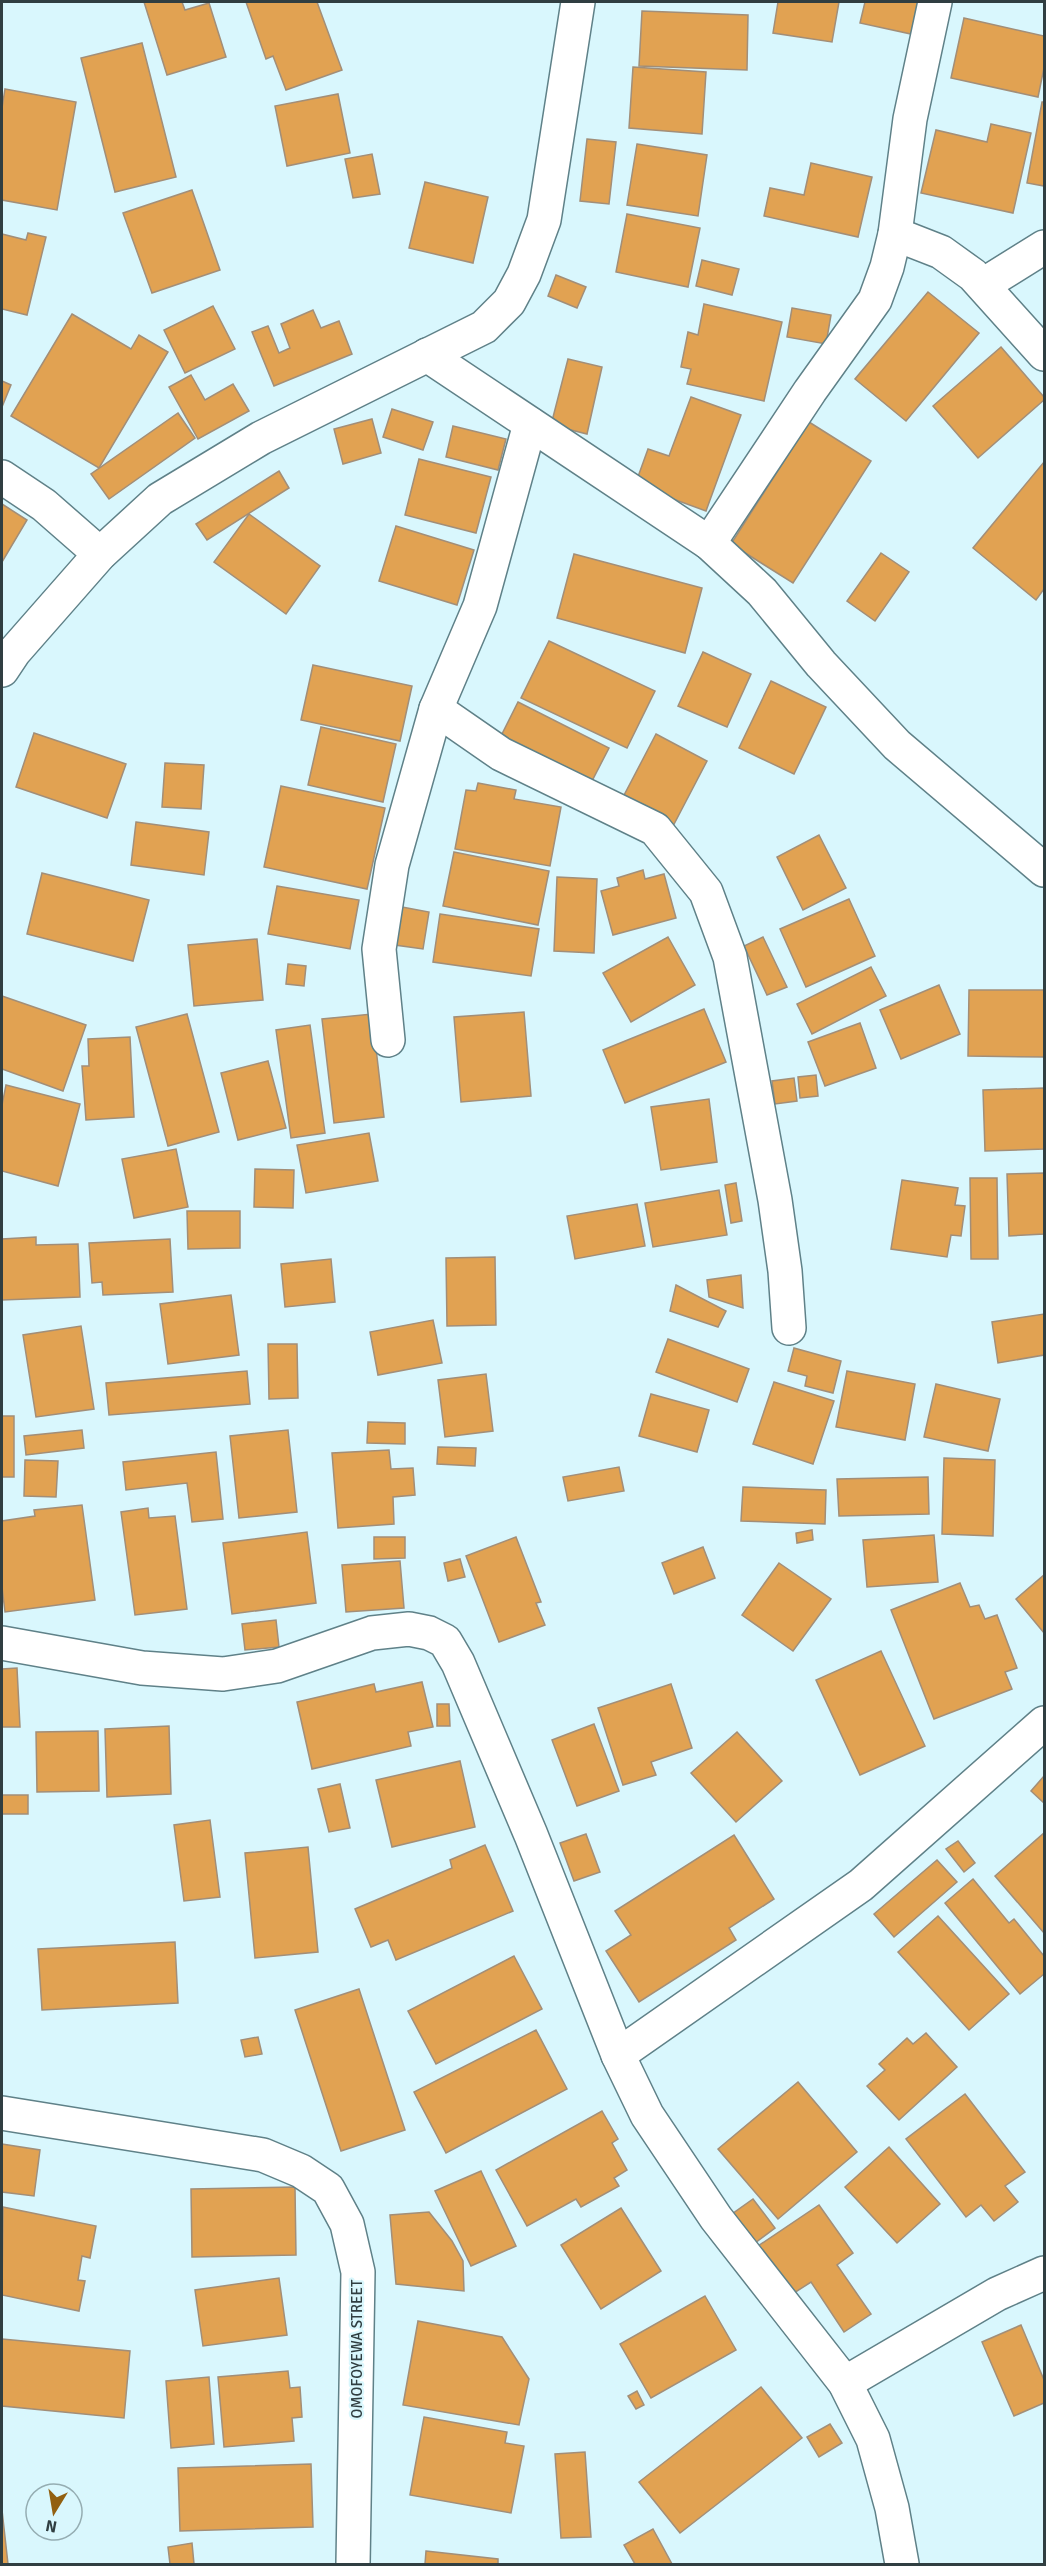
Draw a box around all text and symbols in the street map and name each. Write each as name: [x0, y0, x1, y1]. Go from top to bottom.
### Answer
street label: OMOFOYEWA STREET: [348, 2279, 366, 2418]
north arrow: [24, 2482, 84, 2542]
text: N: [44, 2515, 59, 2537]

